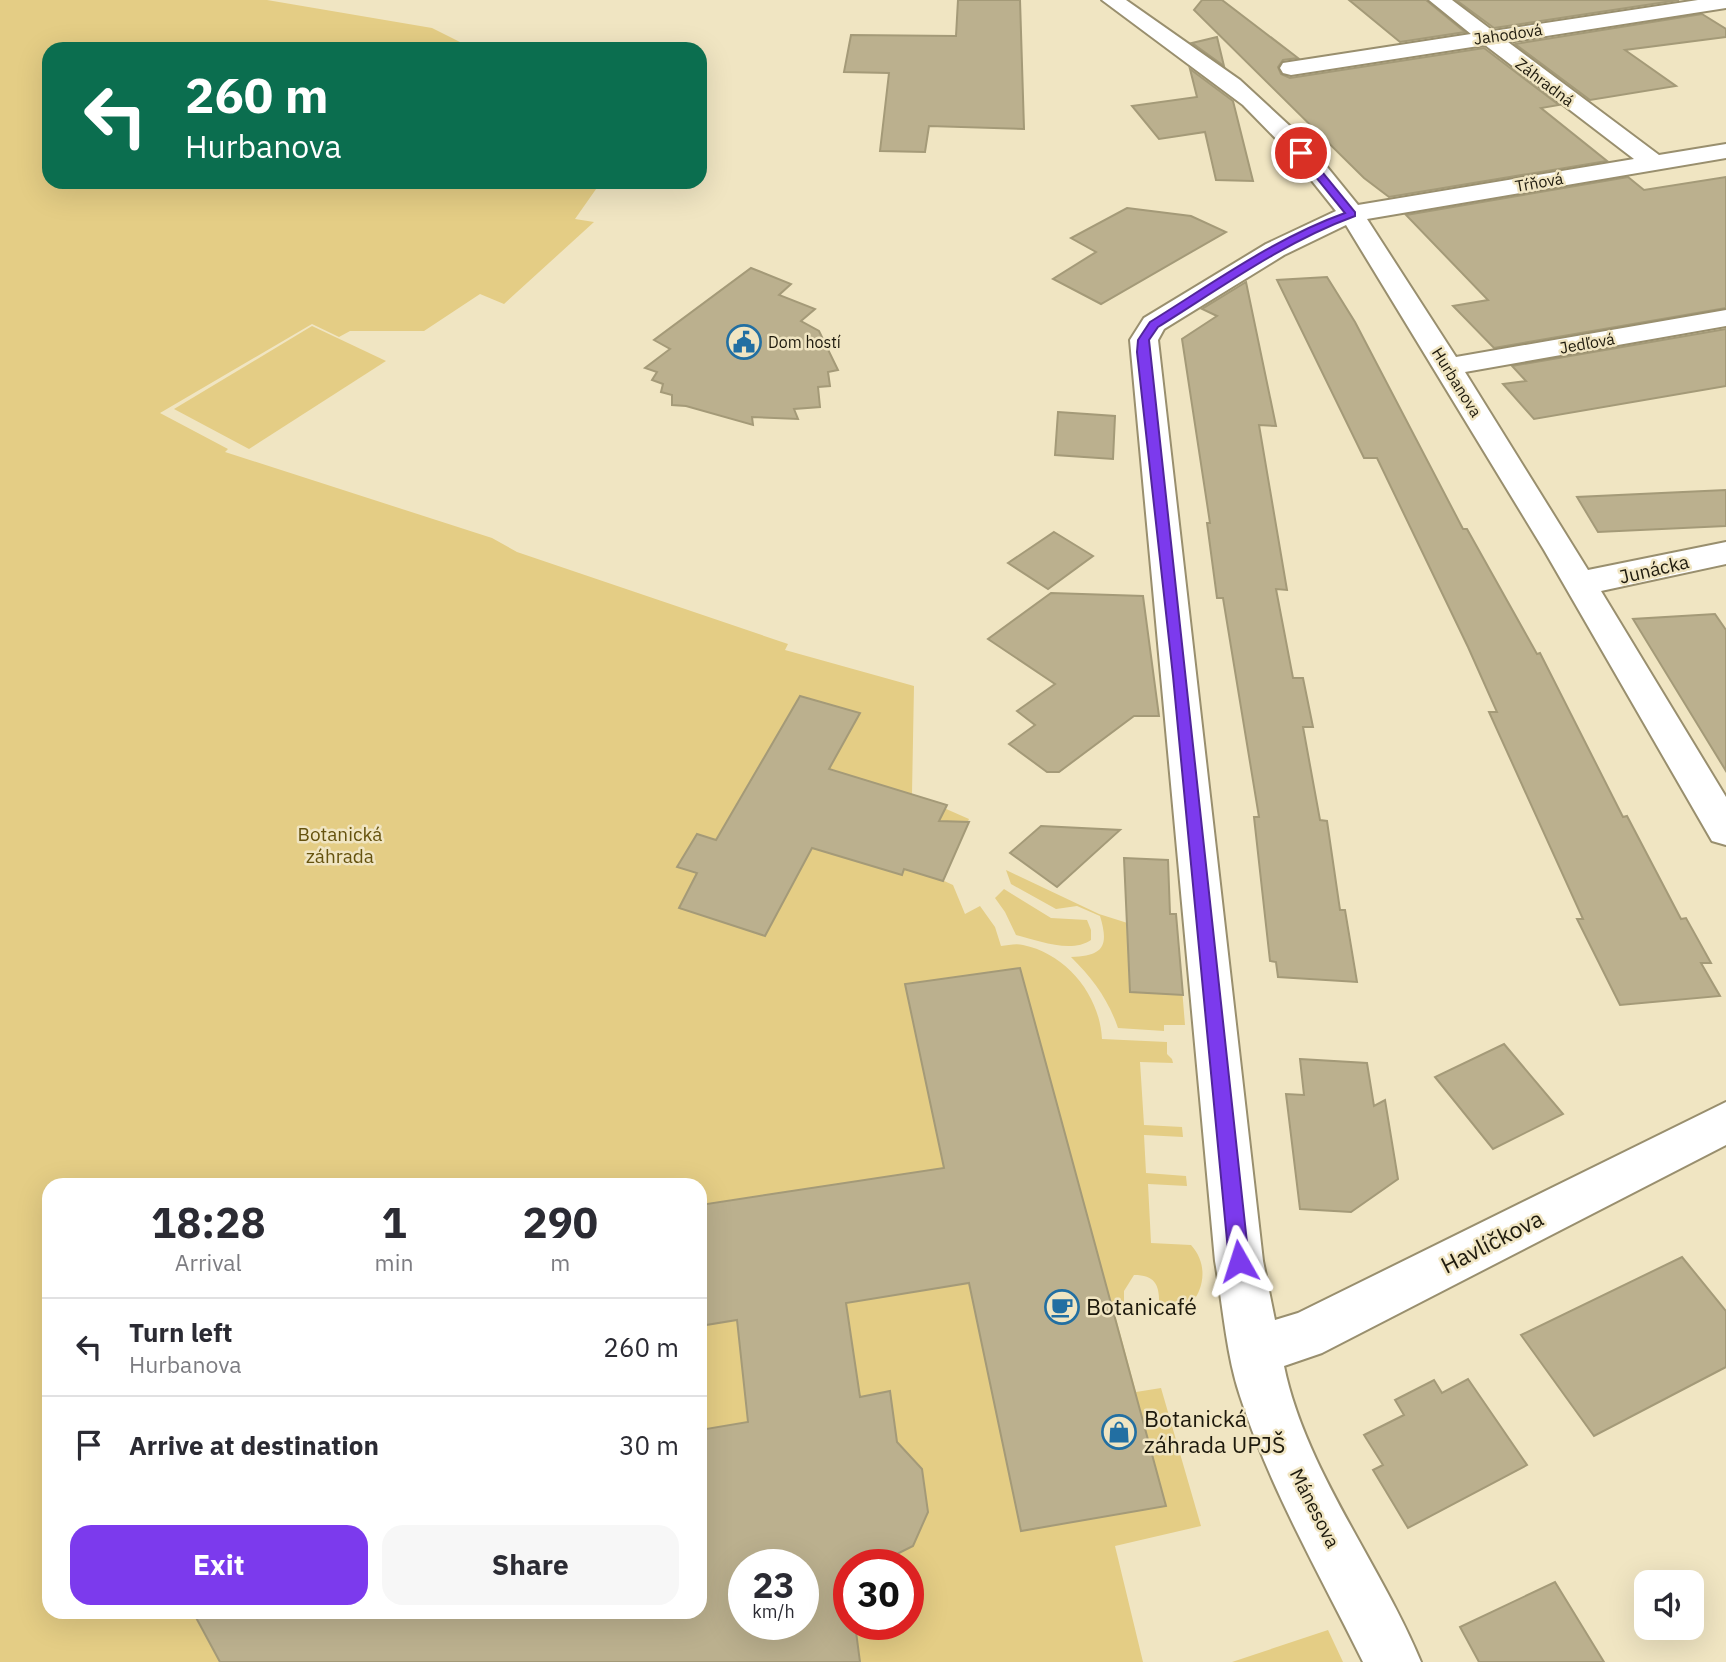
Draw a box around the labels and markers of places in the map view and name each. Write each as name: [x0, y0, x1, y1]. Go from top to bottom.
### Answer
pin: [1271, 123, 1331, 183]
public building icon: Dom hostí: [725, 323, 763, 361]
place label: Dom hostí: [768, 332, 841, 352]
cafe icon: Botanicafé: [1043, 1288, 1081, 1326]
place label: Botanicafé: [1086, 1291, 1197, 1321]
place label: Botanická záhrada UPJŠ: [1144, 1403, 1285, 1459]
shop icon: Botanická záhrada UPJŠ: [1100, 1413, 1138, 1451]

